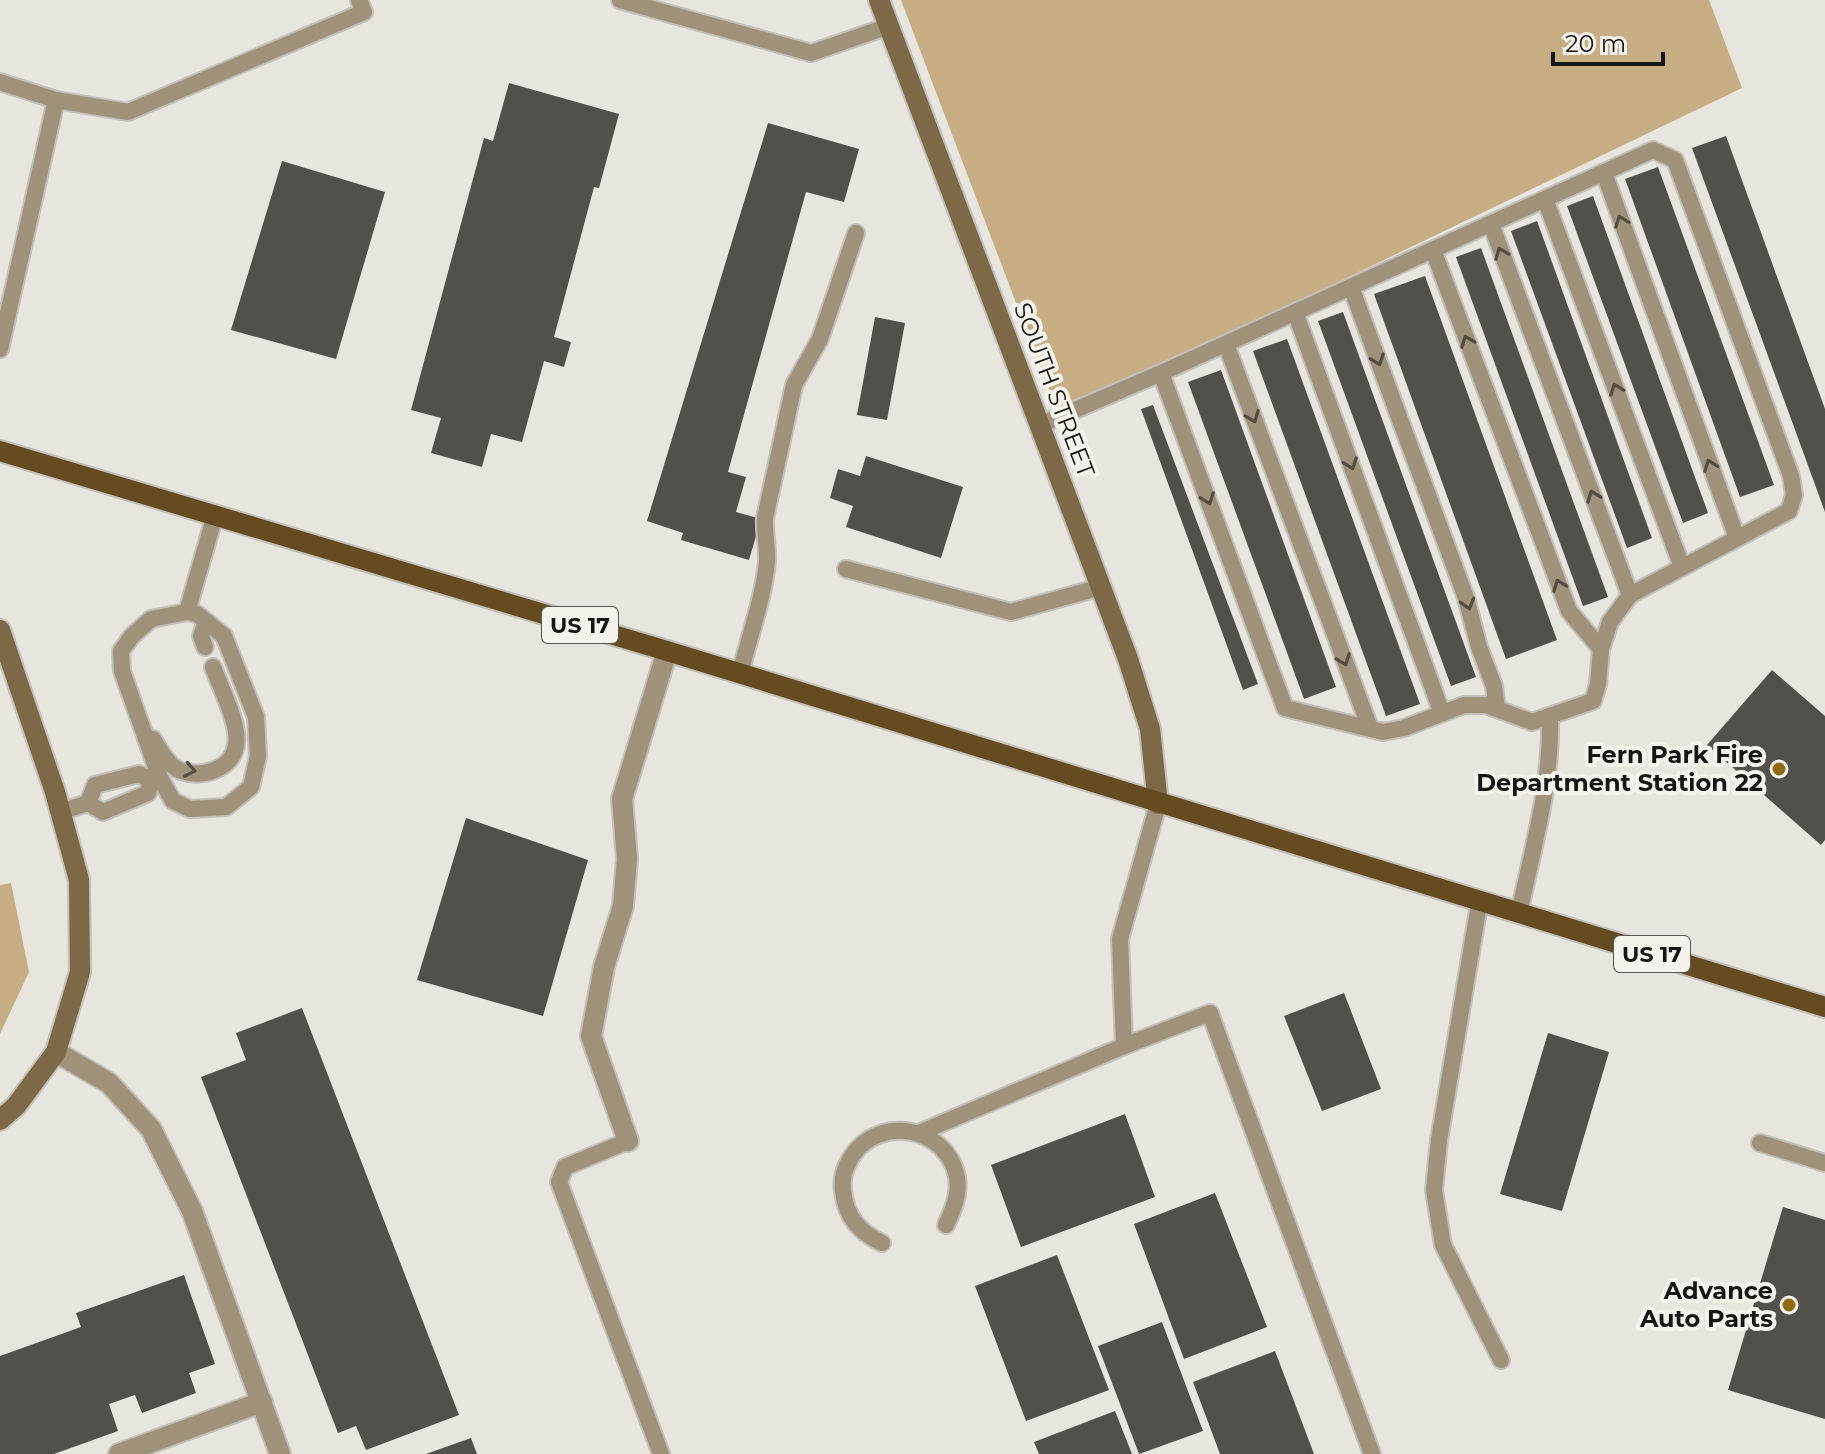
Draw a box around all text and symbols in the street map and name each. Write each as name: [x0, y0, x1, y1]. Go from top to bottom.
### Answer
scale bar: [1553, 16, 1663, 66]
text: 20 m: [1565, 29, 1626, 58]
one-way arrow: [1614, 214, 1631, 228]
one-way arrow: [1495, 246, 1511, 260]
street label: SOUTH STREET: [1008, 298, 1101, 481]
one-way arrow: [1460, 335, 1477, 349]
one-way arrow: [1368, 352, 1385, 366]
one-way arrow: [1609, 383, 1626, 397]
one-way arrow: [1243, 409, 1260, 423]
one-way arrow: [1341, 456, 1358, 470]
one-way arrow: [1703, 459, 1720, 473]
one-way arrow: [1586, 490, 1603, 504]
one-way arrow: [1198, 491, 1215, 505]
one-way arrow: [1552, 578, 1569, 592]
one-way arrow: [1458, 597, 1475, 611]
road number: US 17: [542, 607, 618, 643]
one-way arrow: [1335, 652, 1351, 666]
place label: Fern Park Fire Department Station 22: [1476, 740, 1763, 797]
marker: Fern Park Fire Department Station 22: [1770, 760, 1788, 778]
one-way arrow: [184, 761, 197, 778]
road number: US 17: [1614, 936, 1690, 972]
place label: Advance Auto Parts: [1639, 1276, 1773, 1333]
marker: Advance Auto Parts: [1780, 1296, 1798, 1314]

